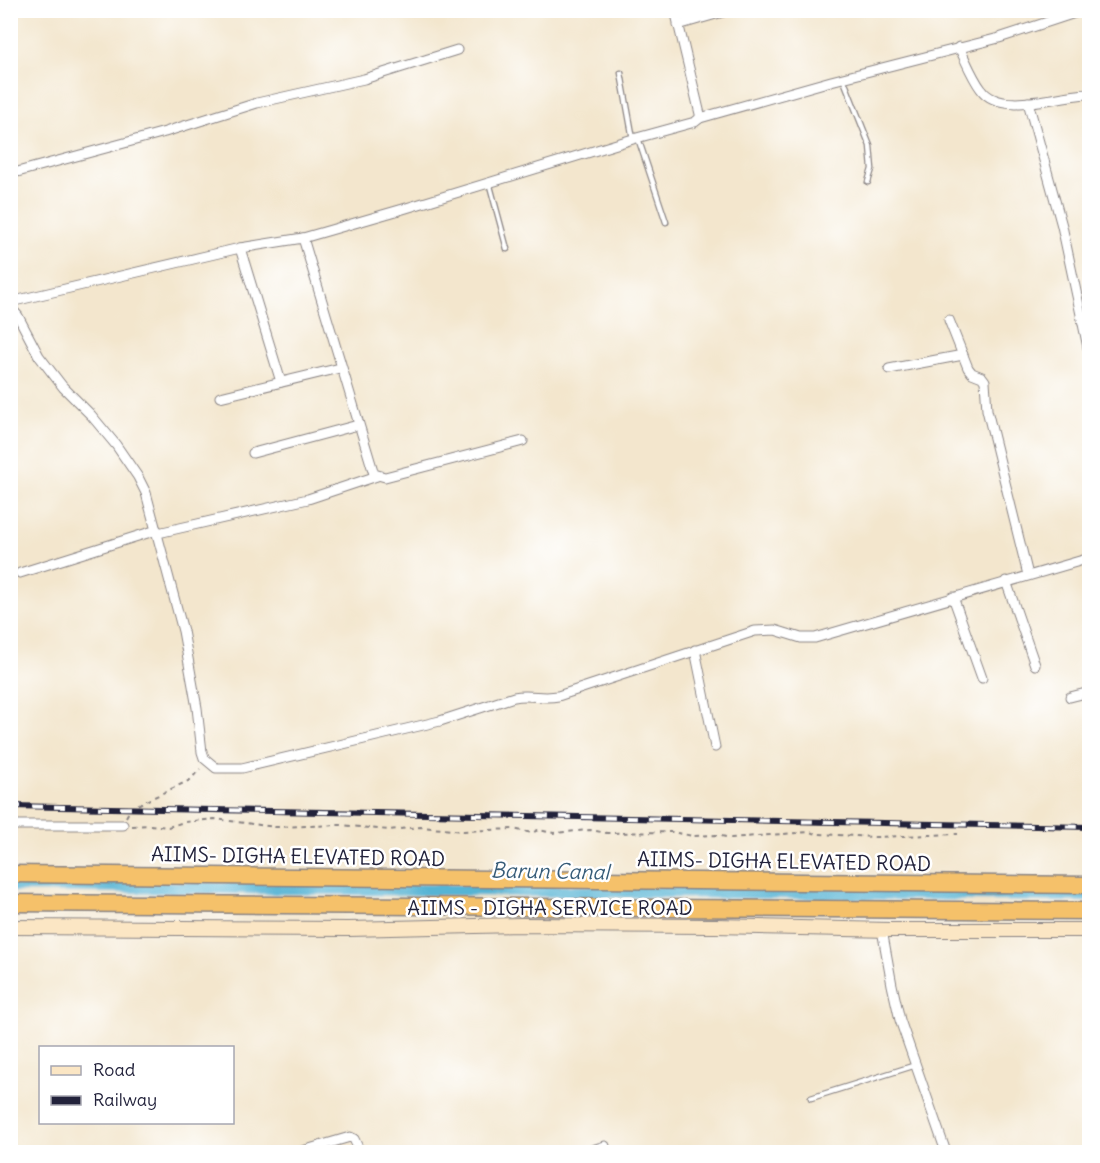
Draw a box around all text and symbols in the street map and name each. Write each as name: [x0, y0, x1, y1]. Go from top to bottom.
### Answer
street label: AIIMS- DIGHA ELEVATED ROAD: [151, 841, 445, 871]
street label: AIIMS- DIGHA ELEVATED ROAD: [637, 846, 931, 876]
water label: Barun Canal: [491, 856, 613, 886]
street label: AIIMS - DIGHA SERVICE ROAD: [407, 895, 693, 920]
legend: [39, 1046, 234, 1124]
text: Road: [93, 1058, 136, 1081]
text: Railway: [93, 1088, 157, 1111]

